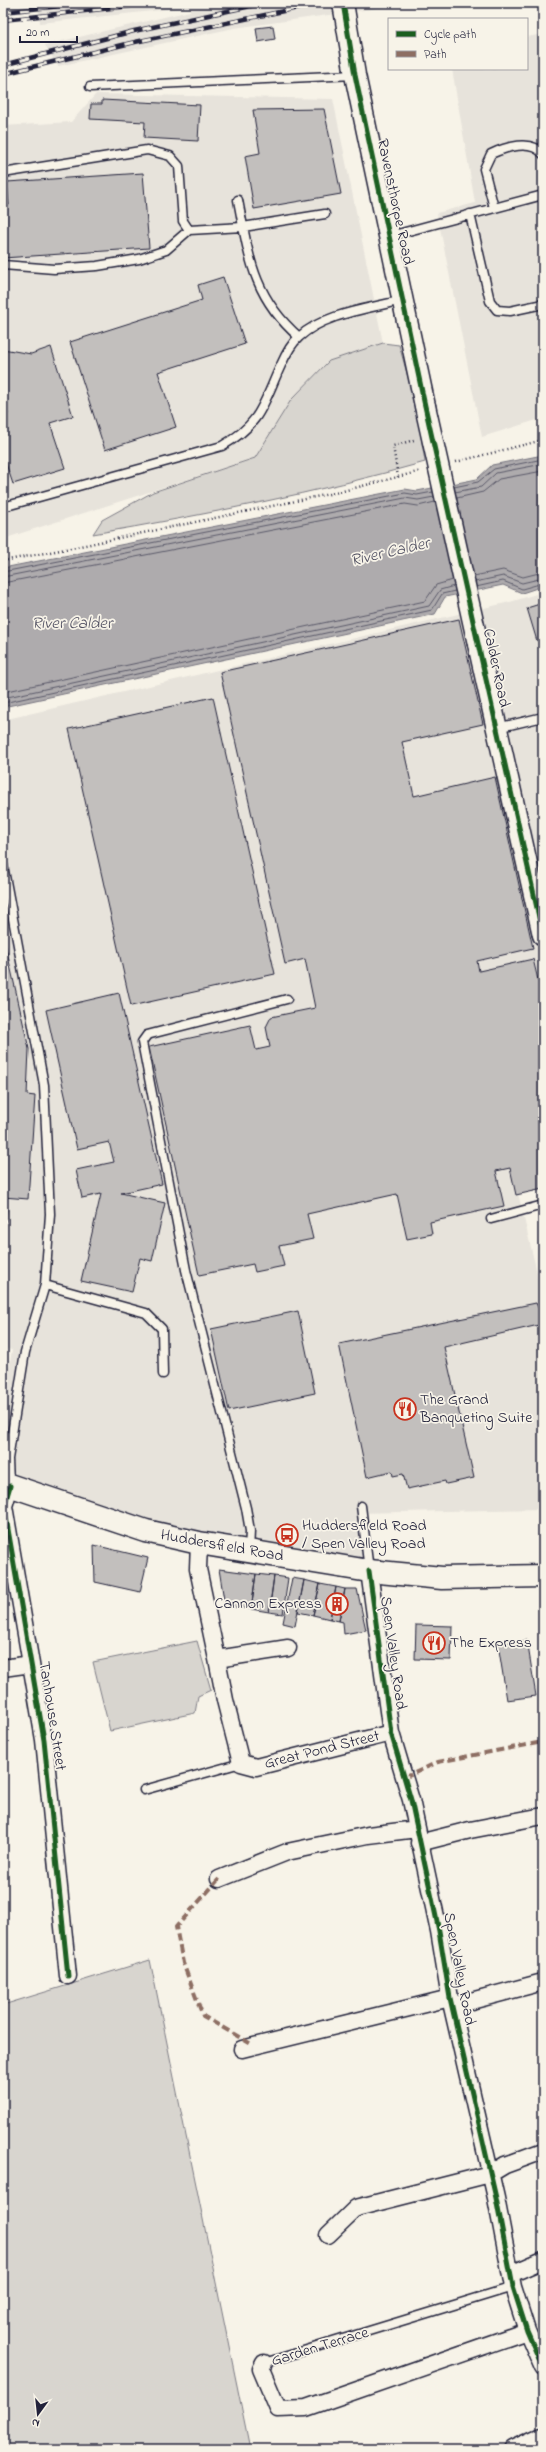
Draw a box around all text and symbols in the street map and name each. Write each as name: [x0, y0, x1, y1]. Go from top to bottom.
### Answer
scale bar: [20, 18, 77, 44]
legend: [388, 18, 528, 70]
text: 20 m: [26, 24, 49, 42]
text: Cycle path: [424, 26, 476, 45]
text: Path: [424, 46, 447, 64]
street label: Ravensthorpe Road: [370, 137, 420, 267]
water label: River Calder: [348, 530, 435, 573]
water label: River Calder: [32, 611, 115, 636]
street label: Calder Road: [476, 626, 516, 710]
place label: The Grand Banqueting Suite: [419, 1388, 533, 1430]
restaurant icon: The Grand Banqueting Suite: [392, 1396, 418, 1422]
place label: Huddersfield Road / Spen Valley Road: [302, 1514, 427, 1556]
bus stop icon: Huddersfield Road / Spen Valley Road: [274, 1522, 300, 1548]
street label: Huddersfield Road: [159, 1523, 285, 1569]
building icon: Cannon Express: [324, 1591, 350, 1617]
place label: Cannon Express: [215, 1592, 322, 1616]
street label: Spen Valley Road: [373, 1595, 413, 1711]
restaurant icon: The Express: [421, 1630, 447, 1656]
place label: The Express: [450, 1631, 532, 1655]
street label: Tanhouse Street: [32, 1660, 73, 1773]
street label: Great Pond Street: [262, 1724, 383, 1776]
street label: Spen Valley Road: [436, 1911, 482, 2027]
street label: Garden Terrace: [268, 2321, 373, 2373]
north arrow: [18, 2394, 58, 2434]
text: N: [30, 2414, 41, 2431]

